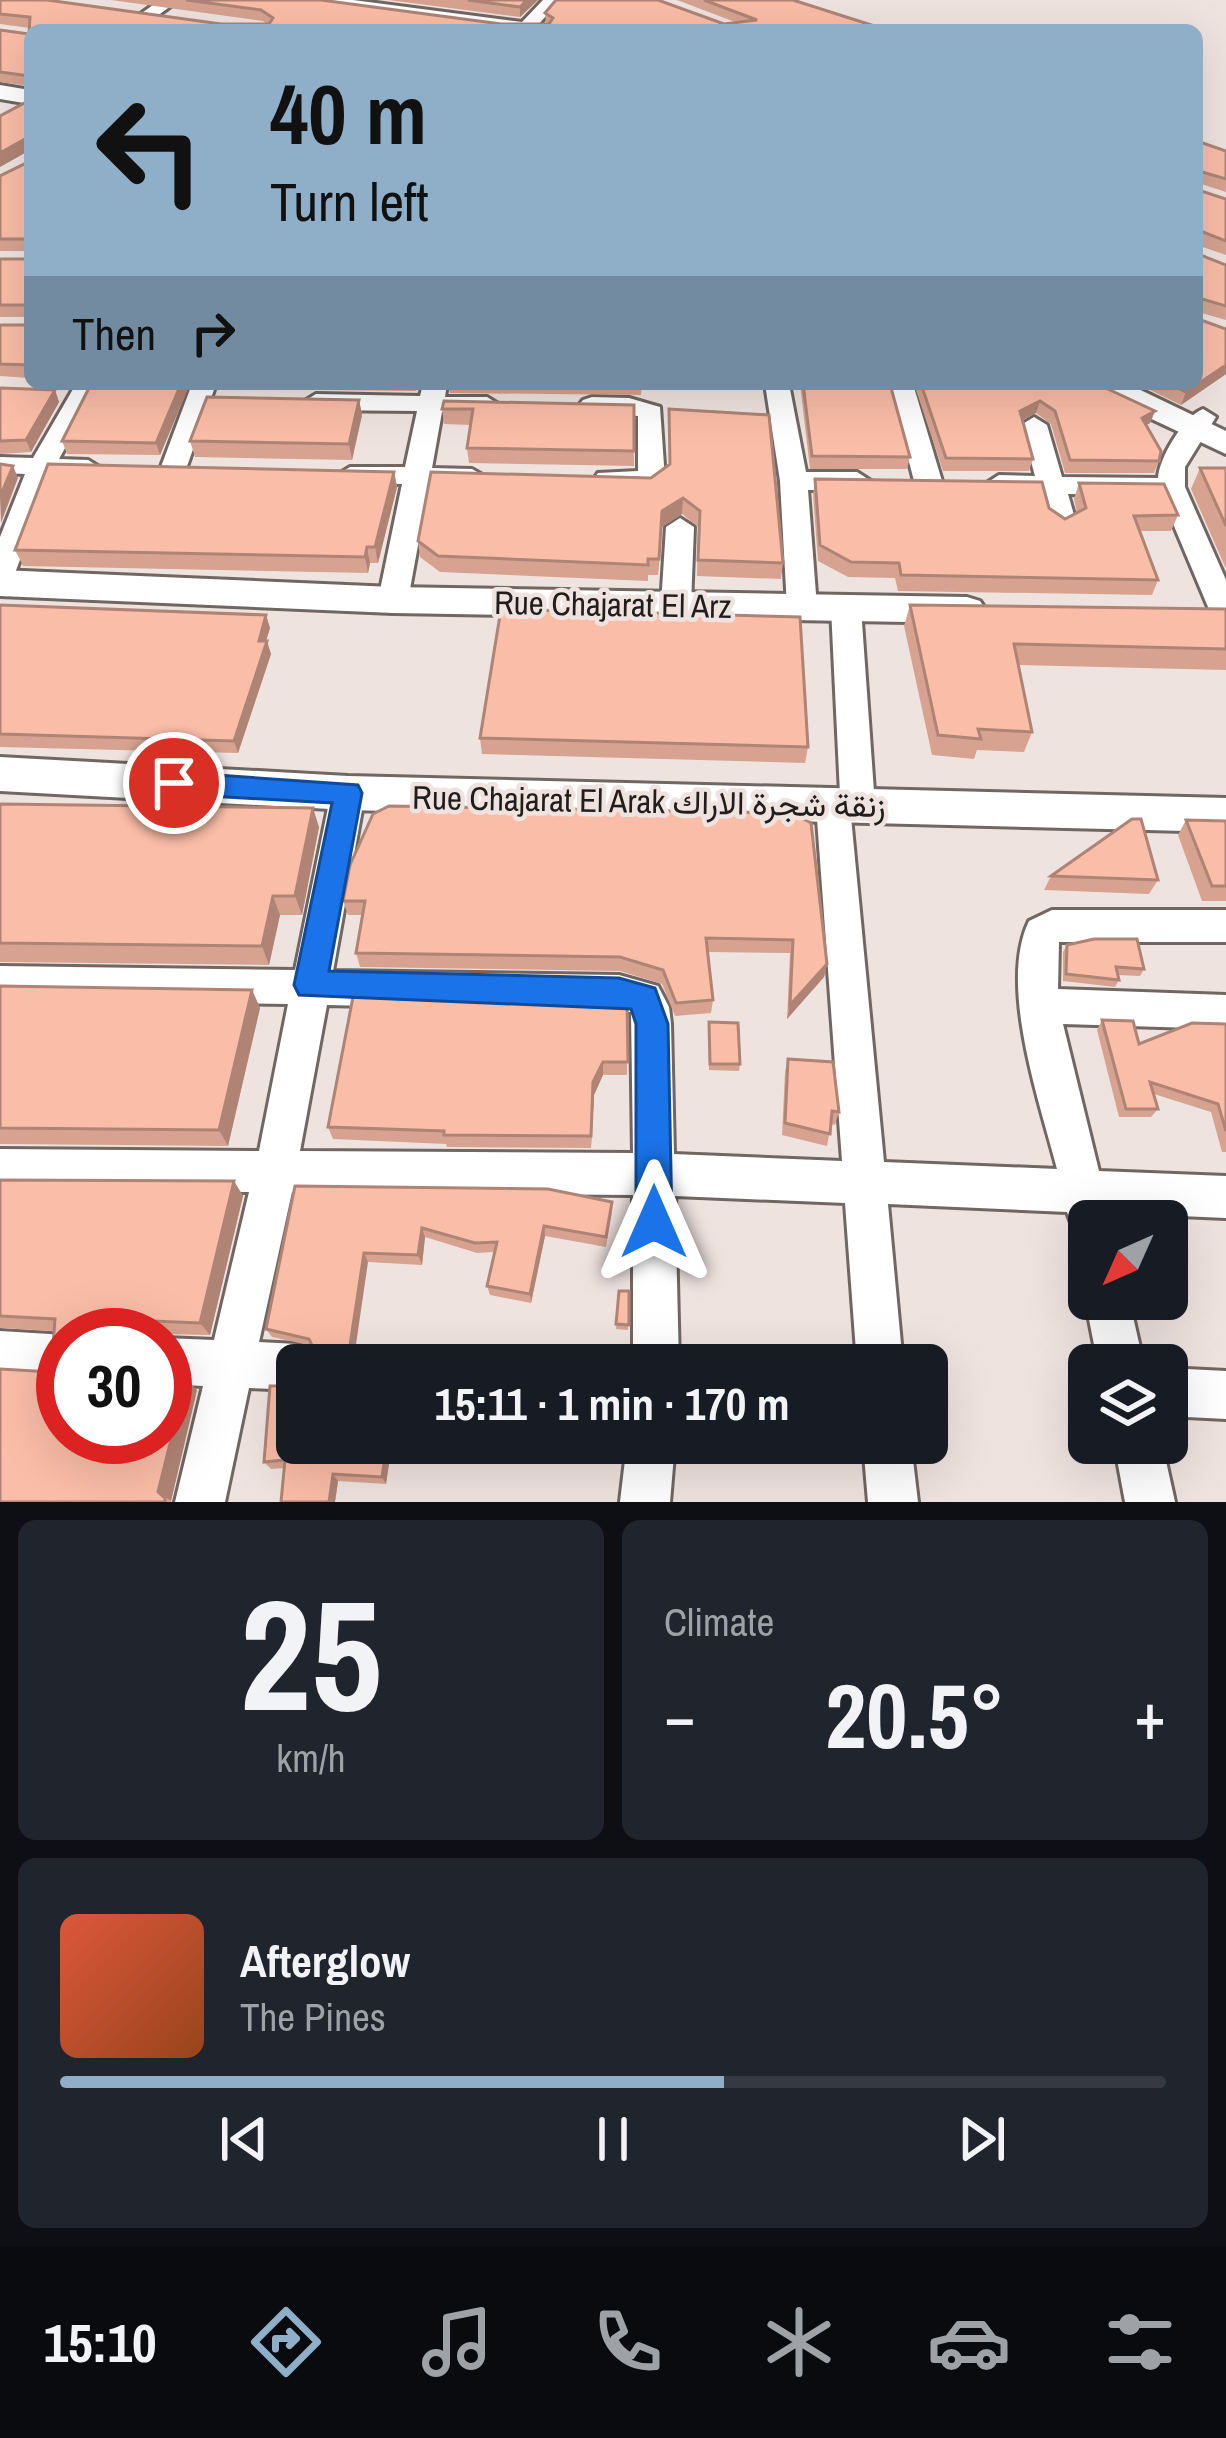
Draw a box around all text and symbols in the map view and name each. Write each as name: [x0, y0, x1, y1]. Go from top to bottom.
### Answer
text: 40 m: [270, 57, 427, 170]
icon: left: [72, 72, 228, 228]
text: Turn left: [270, 165, 429, 238]
icon: right: [180, 300, 246, 366]
text: Then: [72, 303, 156, 364]
street label: Rue Chajarat El Arz: [494, 580, 732, 628]
pin: [123, 732, 225, 834]
icon: arrive: [141, 750, 207, 816]
street label: Rue Chajarat El Arak زنقة شجرة الاراك: [412, 775, 886, 827]
position arrow: [591, 1159, 717, 1285]
north arrow: [1068, 1200, 1188, 1320]
map controls: [1068, 1200, 1188, 1464]
speed limit sign: 30: [36, 1308, 192, 1464]
button: layers: [1068, 1344, 1188, 1464]
text: 15:11 · 1 min · 170 m: [435, 1373, 789, 1434]
text: 25: [240, 1549, 382, 1759]
text: Climate: [664, 1596, 774, 1648]
text: 20.5°: [825, 1655, 1005, 1776]
text: −: [664, 1671, 696, 1760]
text: +: [1134, 1671, 1166, 1760]
text: km/h: [276, 1732, 346, 1784]
text: Afterglow: [240, 1930, 410, 1991]
text: The Pines: [240, 1991, 386, 2043]
icon: previous: [211, 2106, 277, 2172]
icon: pause: [580, 2106, 646, 2172]
icon: next: [949, 2106, 1015, 2172]
icon: directions: [244, 2300, 328, 2384]
icon: music: [415, 2300, 499, 2384]
icon: phone: [586, 2300, 670, 2384]
icon: climate: [757, 2300, 841, 2384]
icon: car: [927, 2300, 1011, 2384]
icon: filters: [1098, 2300, 1182, 2384]
text: 15:10: [43, 2306, 157, 2379]

